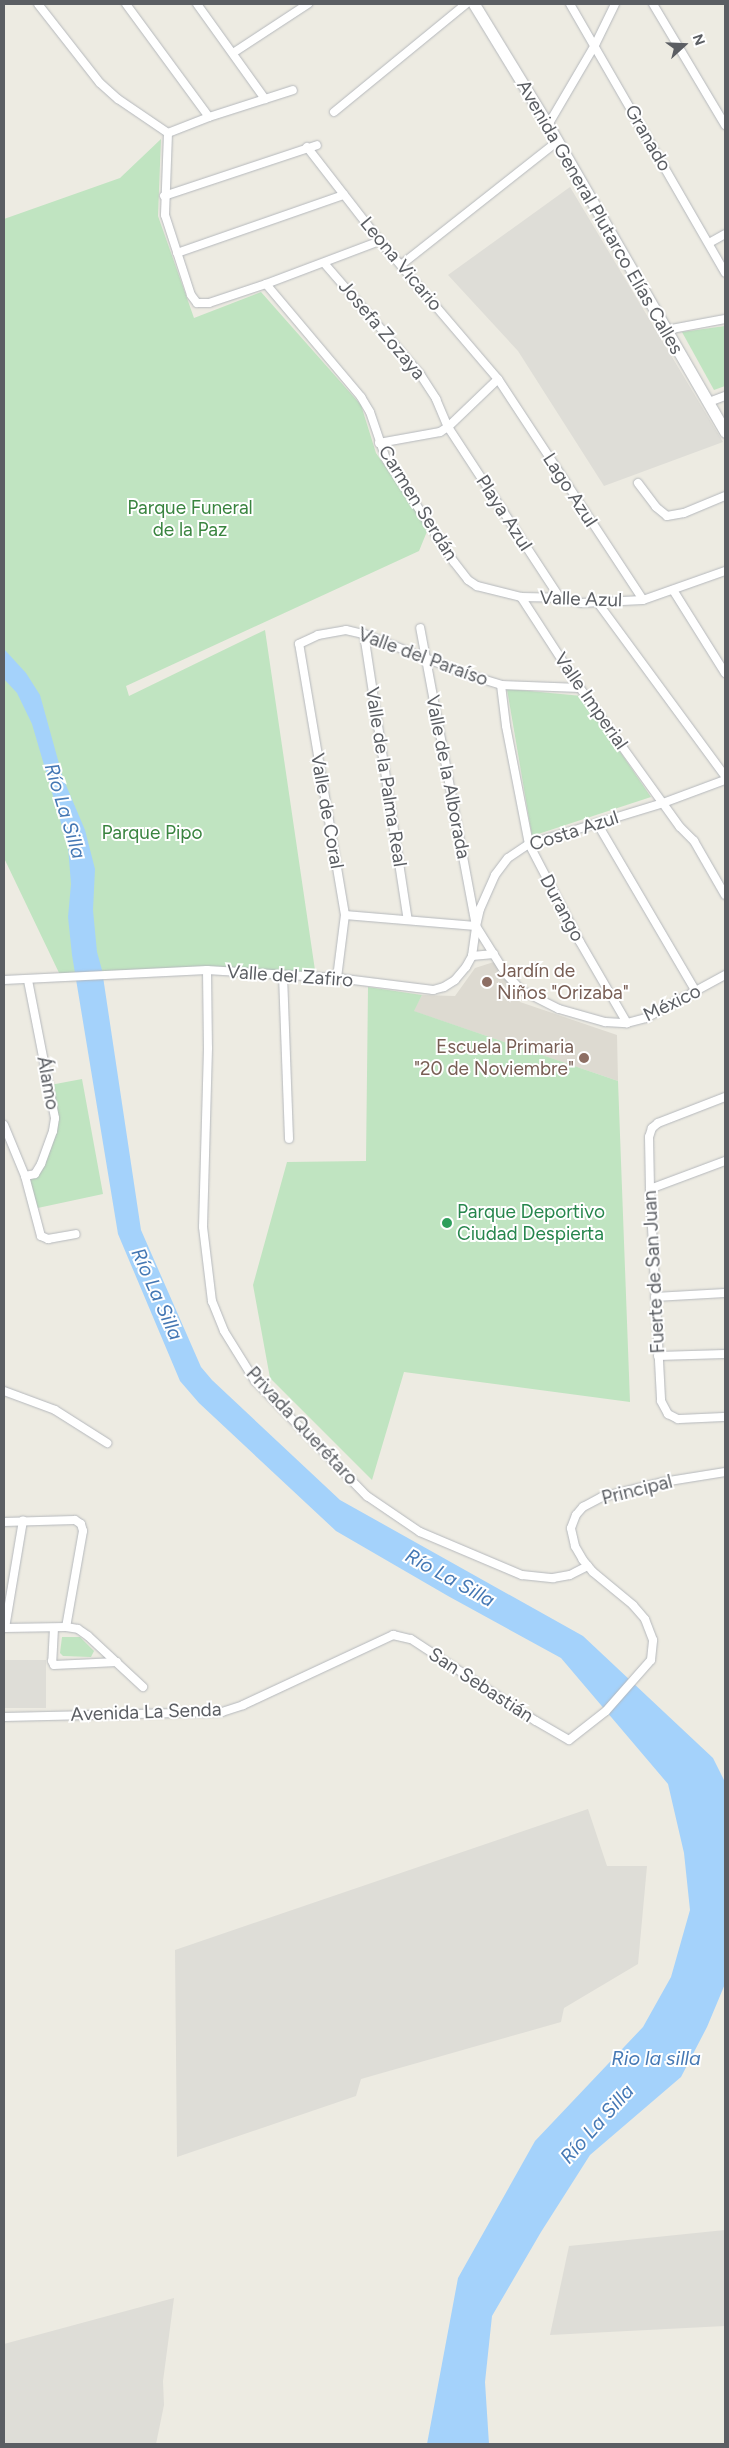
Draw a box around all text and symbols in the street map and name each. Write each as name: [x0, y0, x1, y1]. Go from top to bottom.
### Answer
north arrow: [659, 20, 709, 70]
text: N: [689, 32, 708, 48]
street label: Avenida General Plutarco Elías Calles: [512, 76, 688, 358]
street label: Granado: [620, 101, 676, 175]
street label: Leona Vicario: [355, 212, 447, 316]
street label: Josefa Zozaya: [334, 276, 430, 384]
street label: Carmen Serdán: [373, 441, 463, 565]
street label: Lago Azul: [538, 449, 602, 531]
street label: Playa Azul: [471, 471, 537, 555]
park label: Parque Funeral de la Paz: [127, 497, 253, 541]
street label: Valle Azul: [539, 586, 623, 612]
street label: Valle del Paraíso: [355, 623, 491, 691]
street label: Valle Imperial: [549, 648, 633, 754]
street label: Valle de la Palma Real: [361, 686, 411, 868]
street label: Valle de la Alborada: [421, 693, 475, 861]
street label: Valle de Coral: [306, 752, 348, 870]
water label: Río La Silla: [39, 760, 91, 862]
street label: Costa Azul: [527, 806, 621, 856]
park label: Parque Pipo: [101, 822, 203, 844]
street label: Durango: [535, 871, 589, 945]
street label: Valle del Zafiro: [226, 960, 354, 992]
place label: Jardín de Niños "Orizaba": [497, 960, 629, 1004]
marker: Jardín de Niños "Orizaba": [481, 976, 493, 988]
street label: México: [640, 979, 704, 1027]
place label: Escuela Primaria "20 de Noviembre": [414, 1036, 574, 1080]
marker: Escuela Primaria "20 de Noviembre": [578, 1052, 590, 1064]
street label: Álamo: [32, 1054, 64, 1112]
street label: Fuerte de San Juan: [638, 1190, 670, 1354]
place label: Parque Deportivo Ciudad Despierta: [457, 1201, 605, 1245]
marker: Parque Deportivo Ciudad Despierta: [441, 1217, 453, 1229]
water label: Río La Silla: [126, 1244, 188, 1344]
street label: Privada Querétaro: [241, 1362, 363, 1490]
street label: Principal: [599, 1470, 675, 1510]
water label: Río La Silla: [401, 1544, 499, 1612]
street label: San Sebastián: [424, 1643, 538, 1727]
street label: Avenida La Senda: [70, 1698, 222, 1726]
water label: Rio la silla: [611, 2046, 701, 2070]
water label: Río La Silla: [555, 2079, 639, 2169]

